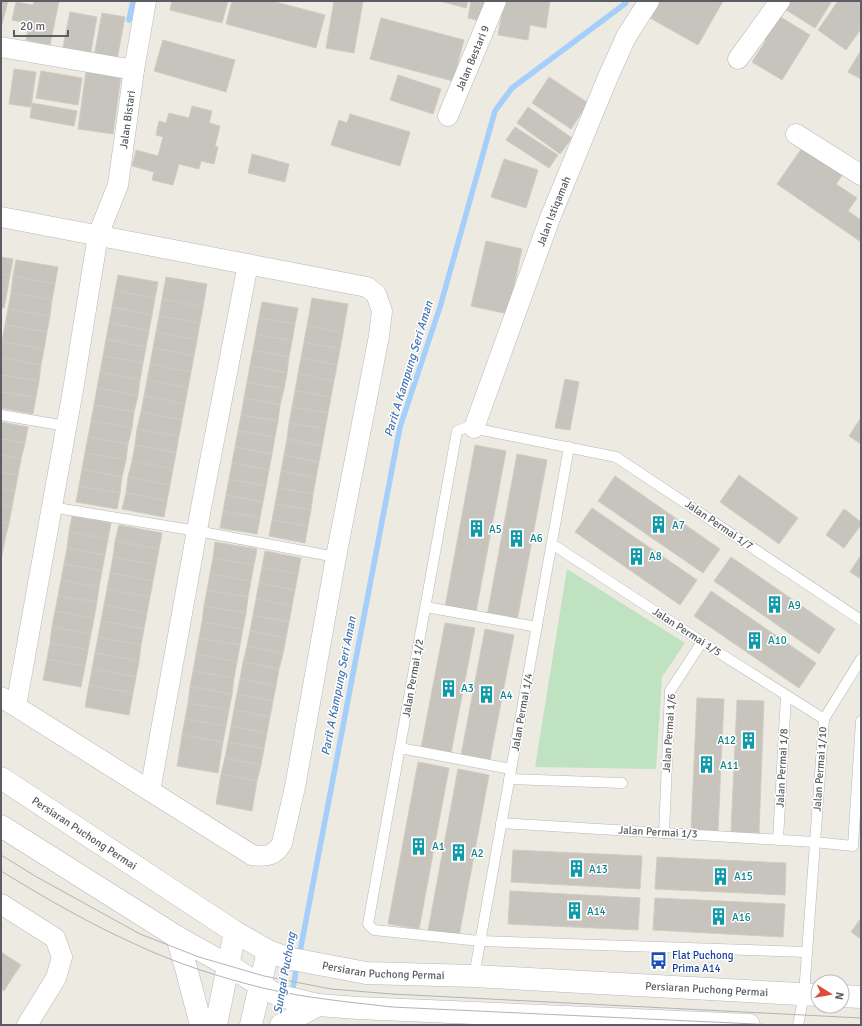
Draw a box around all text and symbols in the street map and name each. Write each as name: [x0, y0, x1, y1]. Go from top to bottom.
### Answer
scale bar: [14, 12, 68, 38]
text: 20 m: [20, 19, 45, 34]
street label: Jalan Bestari 9: [453, 23, 492, 92]
street label: Jalan Bistari: [117, 90, 138, 150]
street label: Jalan Istiqamah: [534, 174, 573, 248]
water label: Parit A Kampung Seri Aman: [381, 299, 437, 439]
street label: Jalan Permai 1/7: [683, 497, 756, 553]
building icon: A7: [649, 515, 669, 535]
building icon: A5: [466, 519, 486, 539]
place label: A7: [672, 519, 685, 532]
place label: A5: [489, 523, 502, 536]
building icon: A6: [507, 528, 527, 548]
place label: A6: [530, 532, 543, 545]
building icon: A8: [626, 546, 646, 566]
place label: A8: [649, 550, 662, 563]
building icon: A9: [765, 595, 785, 615]
place label: A9: [788, 599, 801, 612]
street label: Jalan Permai 1/5: [650, 605, 724, 659]
water label: Parit A Kampung Seri Aman: [318, 615, 360, 757]
building icon: A10: [745, 630, 765, 650]
place label: A10: [768, 634, 787, 647]
street label: Jalan Permai 1/2: [400, 638, 426, 718]
street label: Jalan Permai 1/4: [509, 672, 535, 752]
building icon: A3: [438, 678, 458, 698]
place label: A3: [461, 682, 474, 695]
building icon: A4: [477, 685, 497, 705]
place label: A4: [500, 689, 513, 702]
street label: Jalan Permai 1/6: [660, 693, 678, 773]
street label: Jalan Permai 1/10: [811, 726, 829, 812]
street label: Jalan Permai 1/8: [773, 728, 791, 808]
building icon: A12: [739, 730, 759, 750]
place label: A12: [717, 734, 736, 747]
building icon: A11: [697, 755, 717, 775]
place label: A11: [720, 759, 739, 772]
street label: Persiaran Puchong Permai: [30, 794, 140, 872]
street label: Jalan Permai 1/3: [618, 823, 698, 841]
building icon: A1: [409, 836, 429, 856]
place label: A1: [432, 840, 445, 853]
building icon: A2: [448, 843, 468, 863]
place label: A2: [471, 847, 484, 860]
building icon: A13: [566, 859, 586, 879]
place label: A13: [589, 863, 608, 876]
building icon: A15: [711, 866, 731, 886]
place label: A15: [734, 870, 753, 883]
building icon: A14: [564, 901, 584, 921]
place label: A14: [587, 905, 606, 918]
building icon: A16: [709, 907, 729, 927]
place label: A16: [732, 911, 751, 924]
water label: Sungai Puchong: [270, 929, 300, 1015]
place label: Flat Puchong Prima A14: [672, 949, 734, 975]
bus stop icon: Flat Puchong Prima A14: [649, 951, 669, 971]
street label: Persiaran Puchong Permai: [321, 958, 445, 982]
north arrow: [810, 974, 850, 1014]
street label: Persiaran Puchong Permai: [645, 979, 769, 999]
text: N: [832, 991, 846, 1001]

